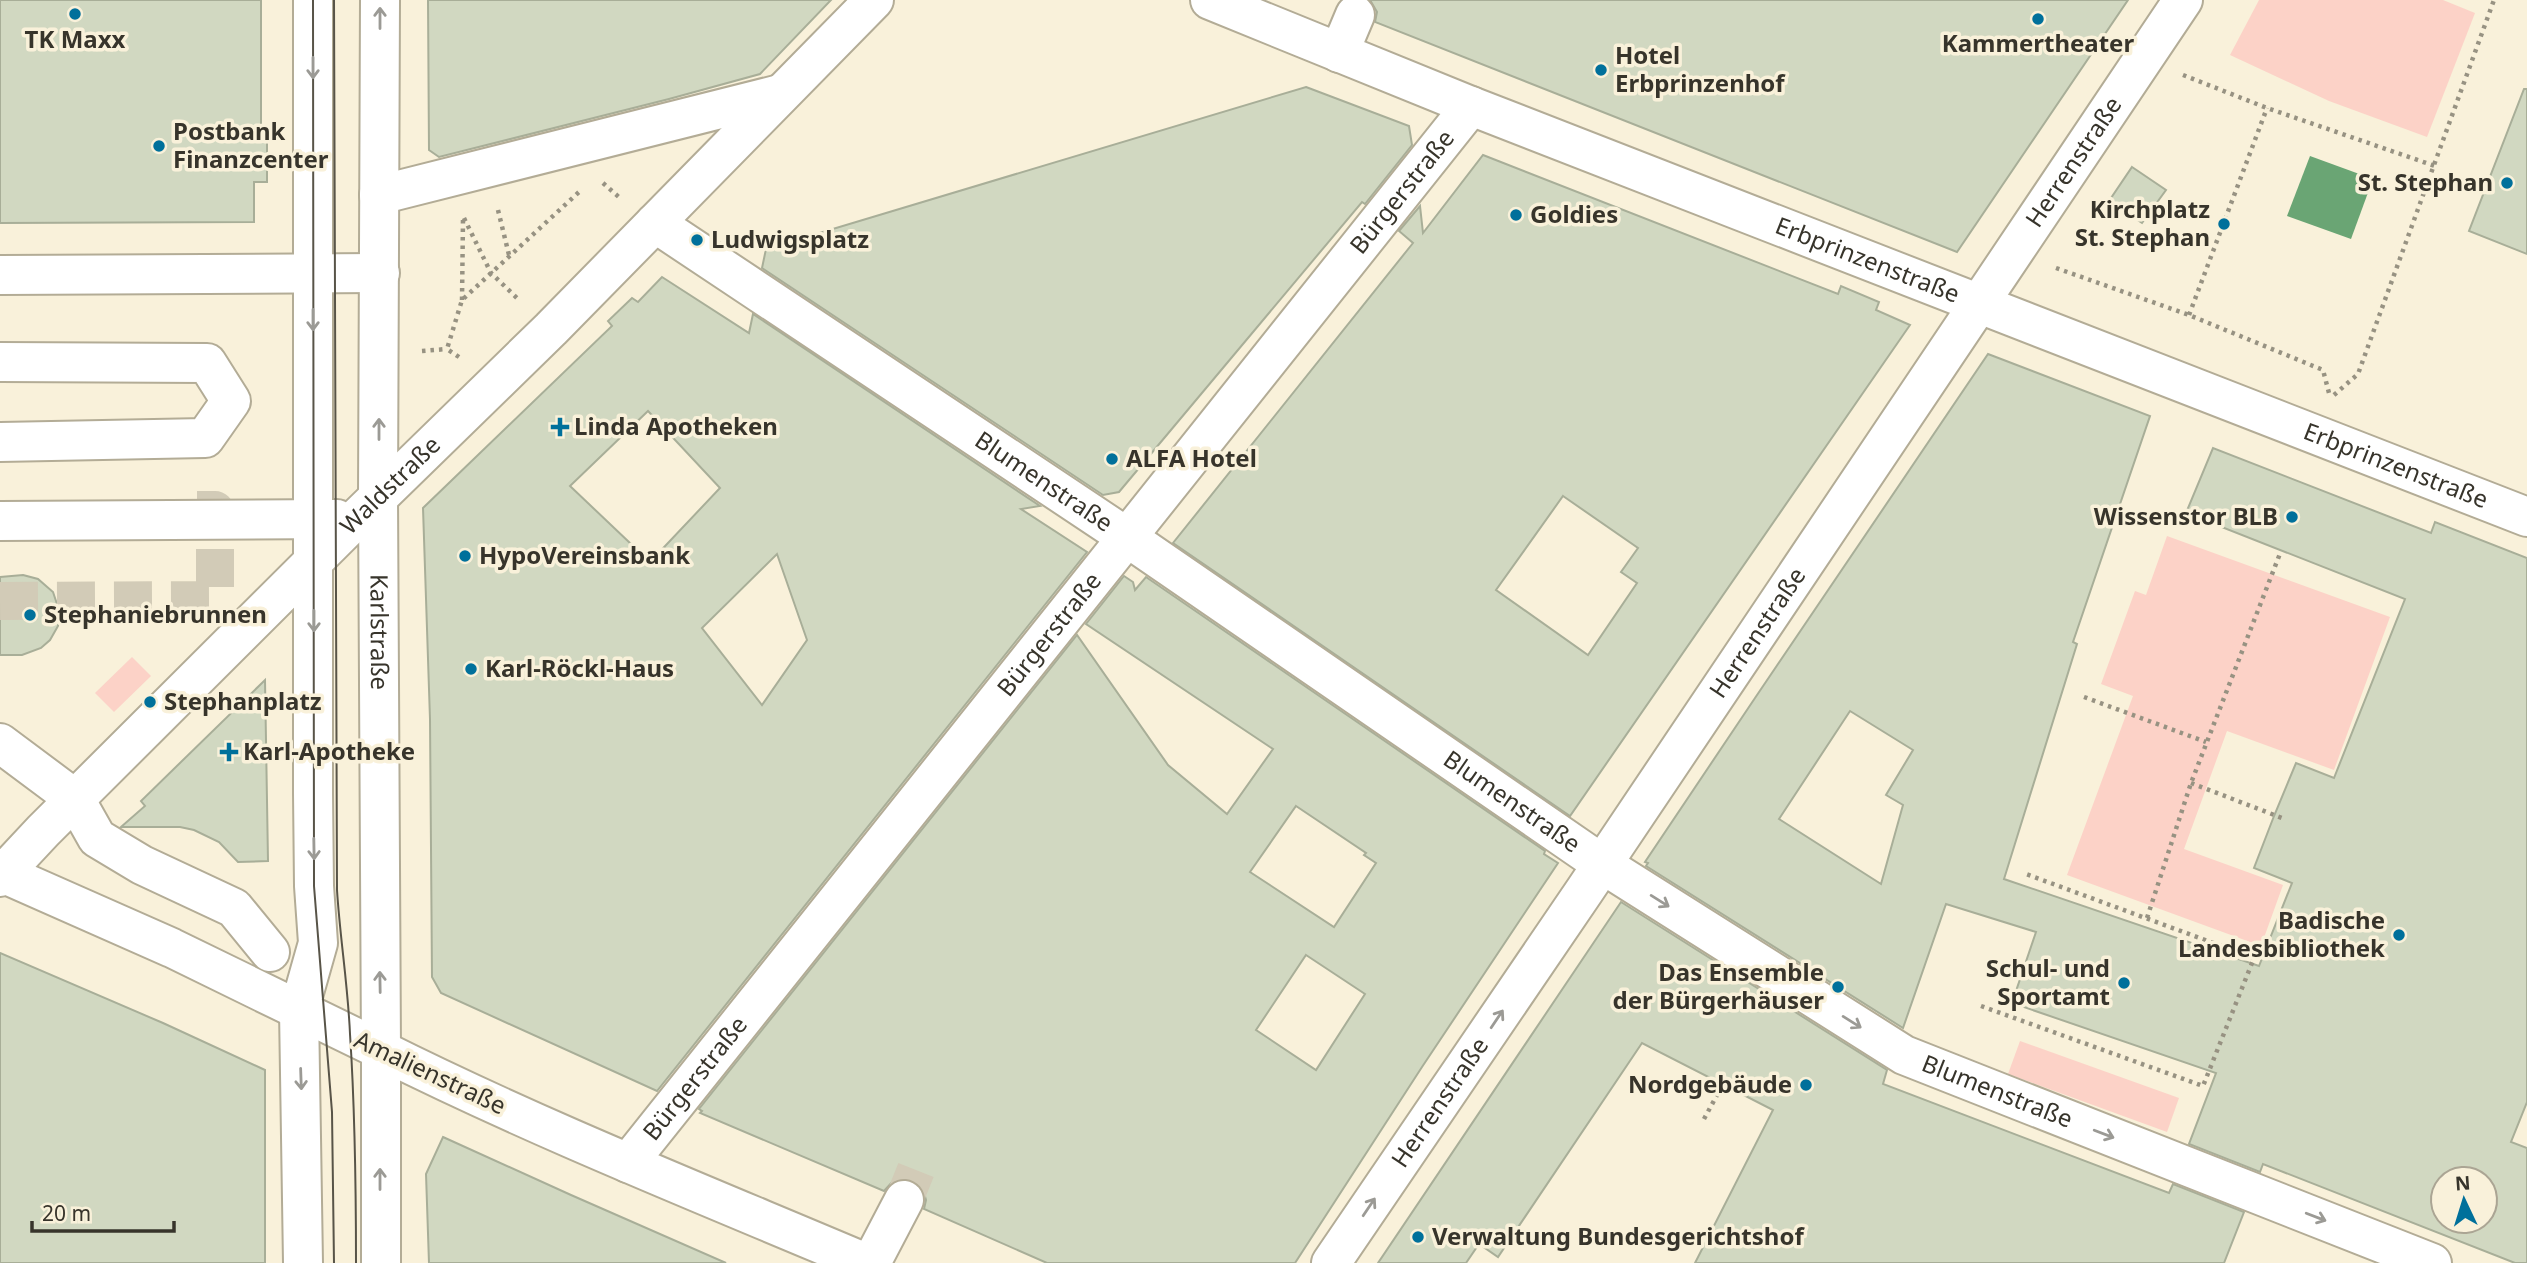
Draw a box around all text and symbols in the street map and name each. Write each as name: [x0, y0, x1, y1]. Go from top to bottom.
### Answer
marker: TK Maxx: [67, 6, 83, 22]
one-way arrow: [373, 6, 387, 29]
marker: Kammertheater: [2030, 11, 2046, 27]
place label: TK Maxx: [25, 22, 126, 55]
place label: Kammertheater: [1942, 26, 2134, 59]
place label: Hotel Erbprinzenhof: [1615, 38, 1786, 99]
one-way arrow: [306, 56, 320, 79]
marker: Hotel Erbprinzenhof: [1593, 62, 1609, 78]
street label: Herrenstraße: [2017, 90, 2128, 233]
place label: Postbank Finanzcenter: [173, 114, 329, 175]
street label: Bürgerstraße: [1342, 122, 1461, 260]
marker: Postbank Finanzcenter: [151, 138, 167, 154]
place label: St. Stephan: [2358, 165, 2493, 198]
marker: St. Stephan: [2499, 175, 2515, 191]
place label: Kirchplatz St. Stephan: [2075, 192, 2210, 253]
place label: Goldies: [1530, 197, 1618, 230]
marker: Goldies: [1508, 207, 1524, 223]
street label: Erbprinzenstraße: [1771, 208, 1965, 310]
marker: Kirchplatz St. Stephan: [2216, 216, 2232, 232]
place label: Ludwigsplatz: [711, 222, 869, 255]
marker: Ludwigsplatz: [689, 232, 705, 248]
one-way arrow: [306, 308, 320, 331]
place label: Linda Apotheken: [574, 409, 778, 442]
street label: Erbprinzenstraße: [2299, 414, 2493, 515]
one-way arrow: [372, 418, 386, 441]
marker: Linda Apotheken: [552, 419, 568, 435]
street label: Blumenstraße: [969, 423, 1120, 538]
street label: Waldstraße: [332, 428, 447, 541]
place label: ALFA Hotel: [1126, 441, 1257, 474]
marker: ALFA Hotel: [1104, 451, 1120, 467]
place label: Wissenstor BLB: [2094, 499, 2278, 532]
marker: Wissenstor BLB: [2284, 509, 2300, 525]
place label: HypoVereinsbank: [479, 538, 690, 571]
marker: HypoVereinsbank: [457, 548, 473, 564]
street label: Herrenstraße: [1701, 560, 1812, 704]
street label: Bürgerstraße: [989, 565, 1108, 703]
street label: Karlstraße: [363, 574, 397, 690]
place label: Stephaniebrunnen: [44, 597, 267, 630]
marker: Stephaniebrunnen: [22, 607, 38, 623]
one-way arrow: [307, 609, 321, 632]
place label: Karl-Röckl-Haus: [485, 651, 674, 684]
marker: Karl-Röckl-Haus: [463, 661, 479, 677]
place label: Stephanplatz: [164, 684, 322, 717]
marker: Stephanplatz: [142, 694, 158, 710]
place label: Karl-Apotheke: [243, 734, 415, 767]
street label: Blumenstraße: [1438, 742, 1588, 859]
marker: Karl-Apotheke: [221, 744, 237, 760]
one-way arrow: [307, 837, 321, 860]
one-way arrow: [1649, 894, 1669, 908]
place label: Badische Landesbibliothek: [2178, 903, 2385, 964]
marker: Badische Landesbibliothek: [2391, 927, 2407, 943]
place label: Schul- und Sportamt: [1986, 951, 2110, 1012]
place label: Das Ensemble der Bürgerhäuser: [1613, 955, 1824, 1016]
one-way arrow: [373, 971, 386, 994]
marker: Schul- und Sportamt: [2116, 975, 2132, 991]
marker: Das Ensemble der Bürgerhäuser: [1830, 979, 1846, 995]
street label: Bürgerstraße: [634, 1009, 754, 1147]
one-way arrow: [1491, 1009, 1505, 1029]
one-way arrow: [1842, 1015, 1862, 1029]
street label: Amalienstraße: [349, 1022, 512, 1121]
street label: Herrenstraße: [1383, 1030, 1495, 1173]
street label: Blumenstraße: [1918, 1046, 2078, 1135]
one-way arrow: [294, 1067, 307, 1090]
place label: Nordgebäude: [1628, 1067, 1792, 1100]
marker: Nordgebäude: [1798, 1077, 1814, 1093]
one-way arrow: [2093, 1129, 2114, 1142]
north arrow: [2429, 1165, 2499, 1235]
one-way arrow: [373, 1168, 387, 1191]
text: N: [2454, 1170, 2471, 1197]
scale bar: [32, 1190, 173, 1234]
one-way arrow: [1362, 1197, 1376, 1217]
text: 20 m: [42, 1199, 91, 1227]
one-way arrow: [2304, 1212, 2326, 1225]
place label: Verwaltung Bundesgerichtshof: [1432, 1219, 1805, 1252]
marker: Verwaltung Bundesgerichtshof: [1410, 1229, 1426, 1245]

